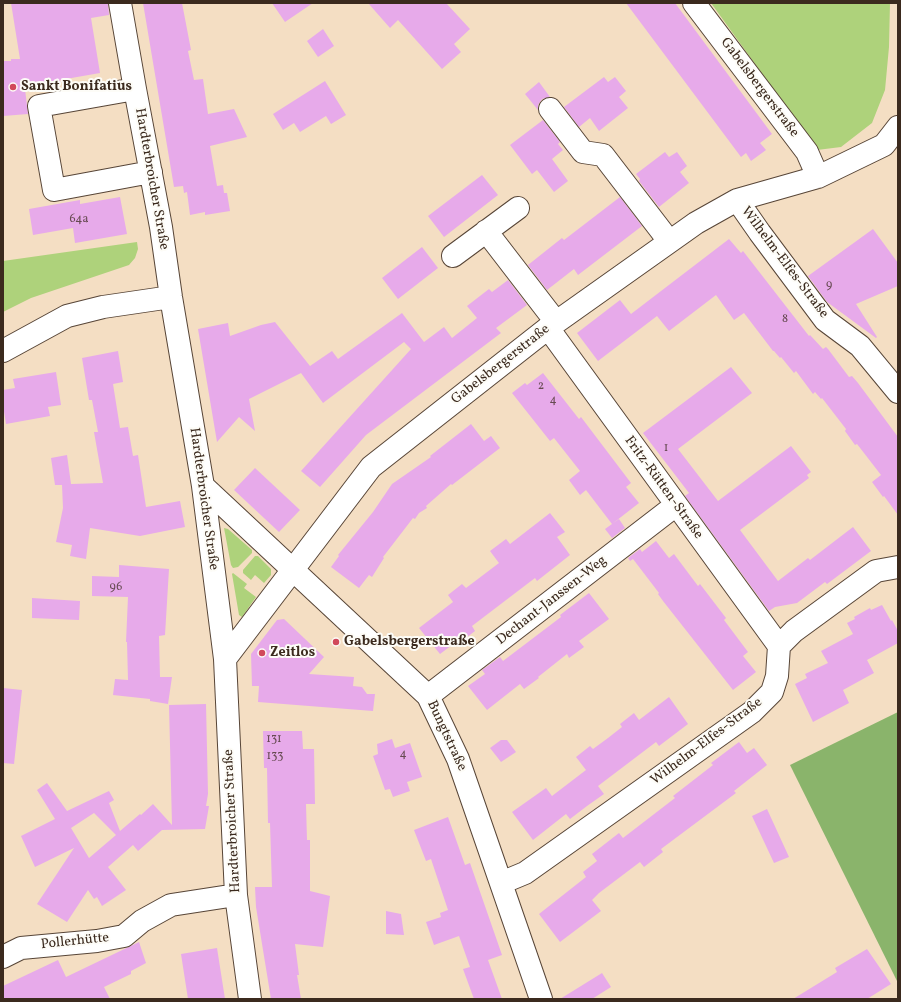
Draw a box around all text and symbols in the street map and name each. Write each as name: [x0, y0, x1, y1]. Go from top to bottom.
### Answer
street label: Gabelsbergerstraße: [716, 35, 802, 141]
place label: Sankt Bonifatius: [21, 79, 132, 95]
marker: Sankt Bonifatius: [8, 82, 18, 92]
street label: Hardterbroicher Straße: [130, 107, 172, 251]
street label: Wilhelm-Elfes-Straße: [737, 204, 831, 322]
house number: 64a: [70, 213, 88, 227]
house number: 9: [826, 279, 832, 293]
house number: 8: [782, 313, 788, 327]
street label: Gabelsbergerstraße: [448, 321, 554, 409]
house number: 2: [538, 380, 544, 394]
house number: 4: [549, 394, 557, 408]
street label: Hardterbroicher Straße: [185, 427, 221, 571]
street label: Fritz-Rütten-Straße: [620, 433, 706, 543]
house number: 1: [664, 442, 668, 456]
street label: Dechant-Janssen-Weg: [493, 553, 611, 649]
house number: 96: [110, 581, 122, 595]
place label: Gabelsbergerstraße: [344, 634, 475, 650]
marker: Gabelsbergerstraße: [331, 637, 341, 647]
place label: Zeitlos: [270, 645, 315, 661]
marker: Zeitlos: [257, 648, 267, 658]
street label: Wilhelm-Elfes-Straße: [648, 695, 766, 789]
street label: Bungtstraße: [422, 698, 470, 774]
house number: 131: [266, 733, 282, 747]
house number: 4: [399, 748, 407, 762]
street label: Hardterbroicher Straße: [221, 749, 245, 893]
house number: 133: [267, 750, 283, 764]
street label: Pollerhütte: [40, 930, 110, 954]

